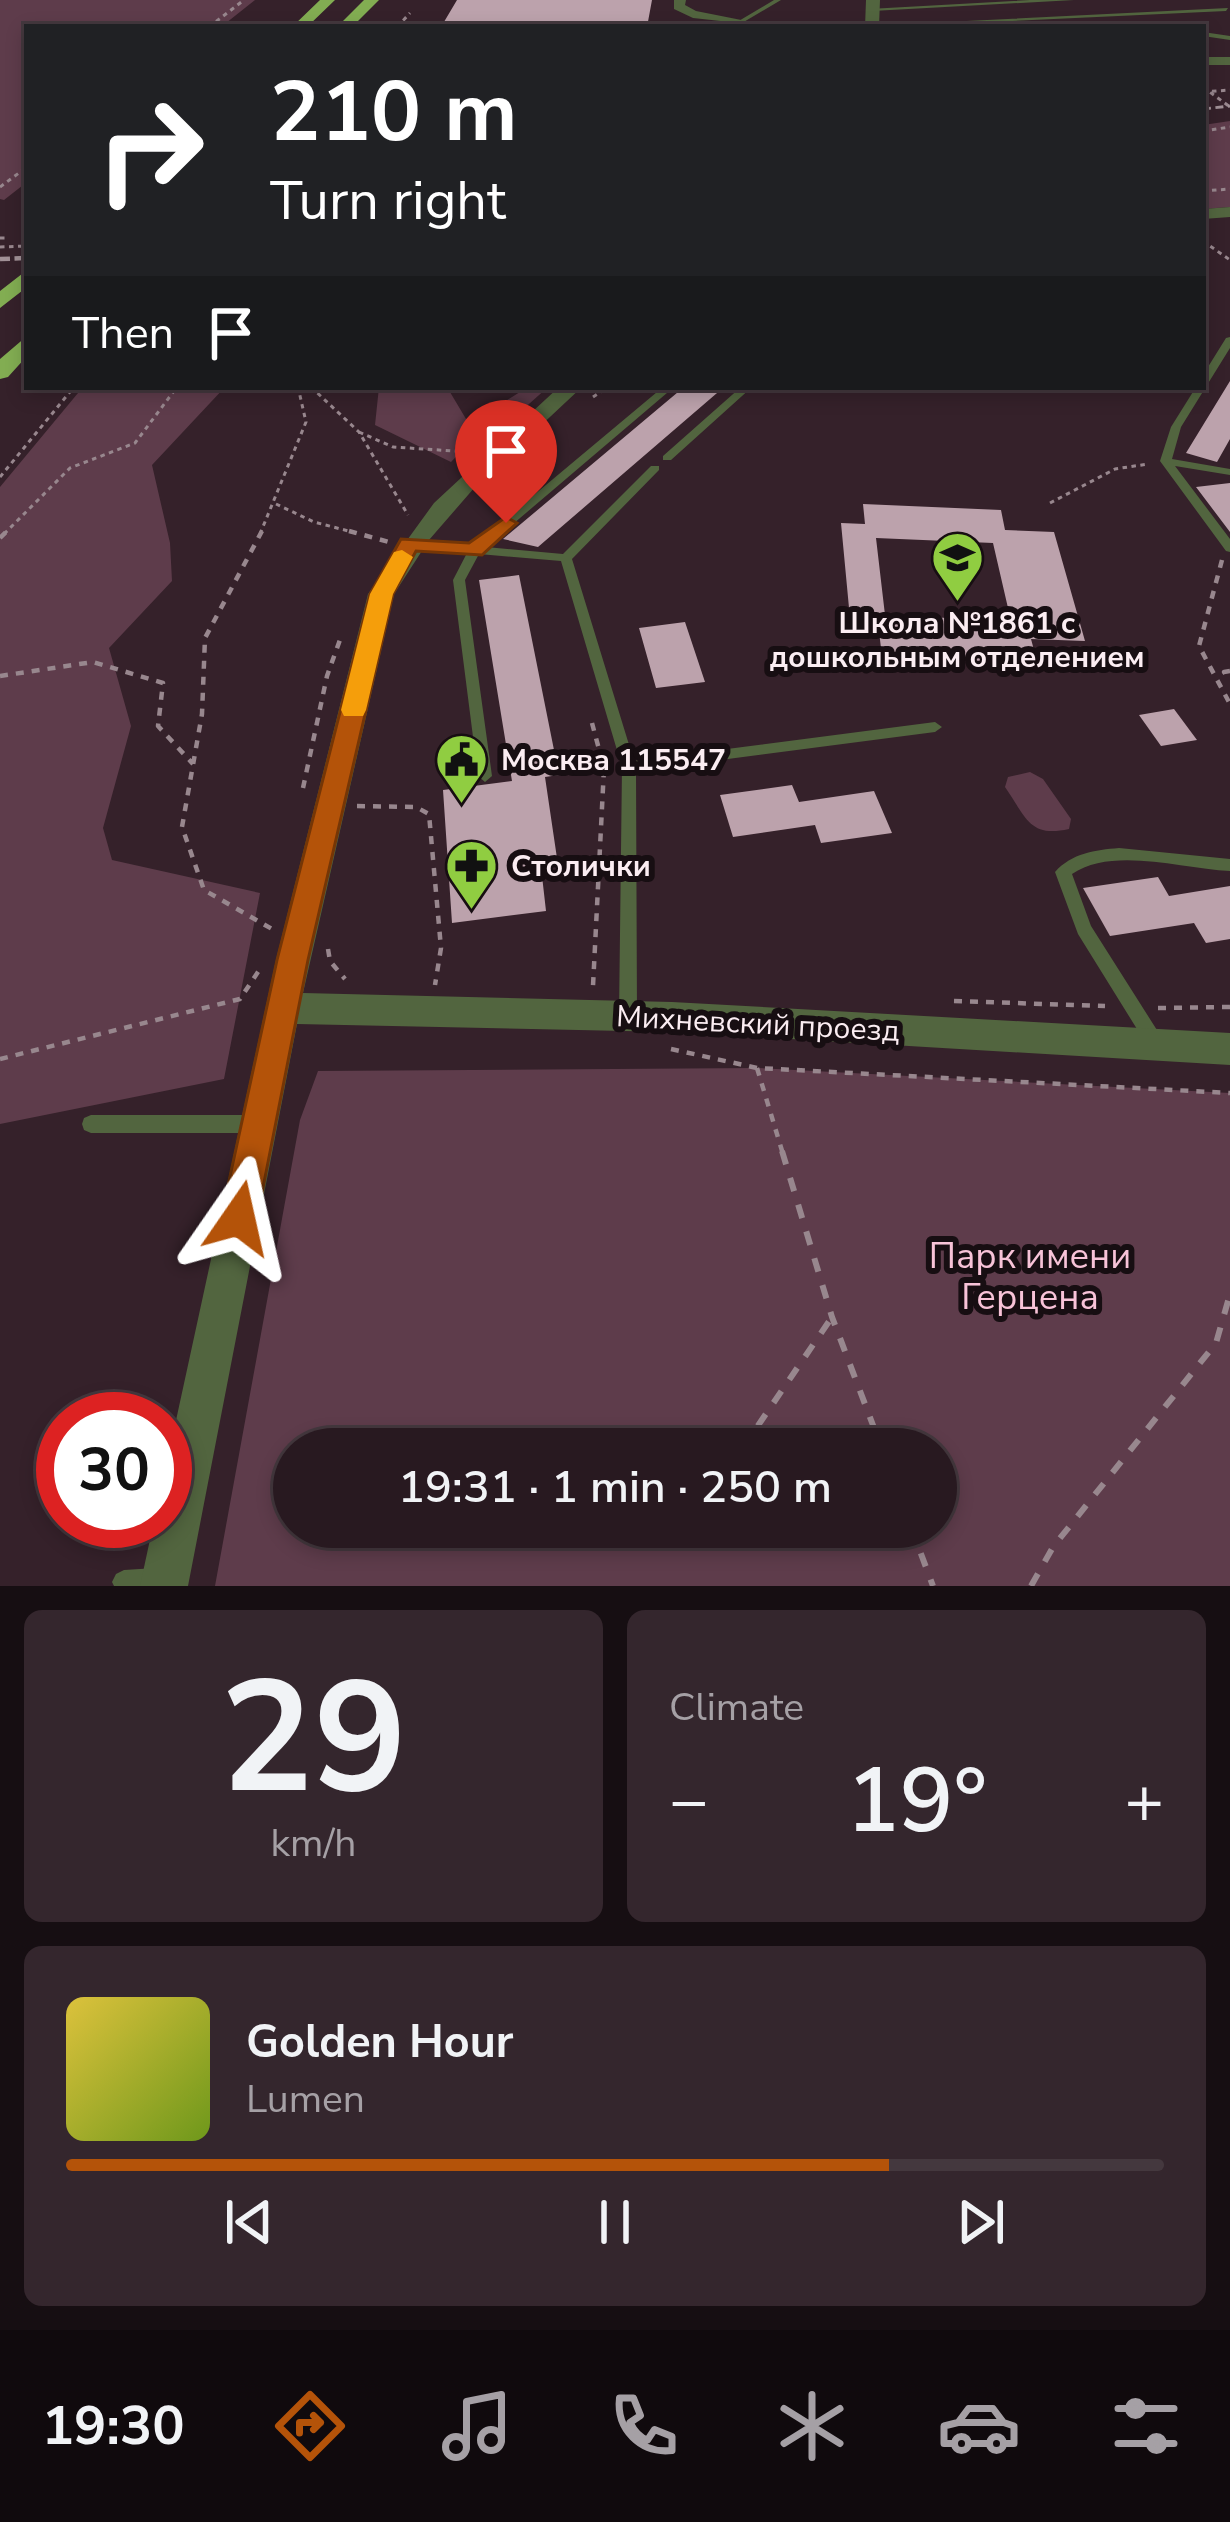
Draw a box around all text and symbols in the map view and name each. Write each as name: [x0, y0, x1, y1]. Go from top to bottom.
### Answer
text: 210 m: [270, 55, 518, 170]
icon: right: [72, 72, 228, 228]
text: Turn right: [270, 164, 506, 238]
icon: arrive: [198, 300, 264, 366]
text: Then: [72, 303, 174, 364]
pin: [455, 400, 557, 523]
icon: arrive: [473, 418, 539, 484]
school or university icon: Школа №1861 с дошкольным отделением: [929, 530, 985, 604]
place label: Школа №1861 с дошкольным отделением: [769, 603, 1145, 678]
public building icon: Москва 115547: [434, 732, 490, 806]
place label: Москва 115547: [501, 740, 726, 781]
pharmacy icon: Столички: [444, 838, 500, 912]
place label: Столички: [511, 846, 651, 887]
street label: Михневский проезд: [615, 996, 901, 1052]
position arrow: [176, 1155, 302, 1281]
park label: Парк имени Герцена: [929, 1232, 1131, 1322]
speed limit sign: 30: [36, 1392, 192, 1548]
text: 19:31 · 1 min · 250 m: [398, 1457, 832, 1518]
text: 29: [220, 1632, 407, 1845]
text: Climate: [669, 1681, 804, 1734]
text: 19°: [846, 1740, 987, 1863]
text: −: [669, 1756, 709, 1846]
text: +: [1124, 1756, 1164, 1846]
text: km/h: [271, 1817, 356, 1870]
text: Golden Hour: [246, 2012, 513, 2073]
text: Lumen: [246, 2073, 365, 2126]
icon: previous: [216, 2189, 282, 2255]
icon: pause: [582, 2189, 648, 2255]
icon: next: [948, 2189, 1014, 2255]
icon: directions: [268, 2384, 352, 2468]
icon: music: [435, 2384, 519, 2468]
icon: phone: [602, 2384, 686, 2468]
icon: climate: [770, 2384, 854, 2468]
icon: car: [937, 2384, 1021, 2468]
icon: filters: [1104, 2384, 1188, 2468]
text: 19:30: [42, 2389, 185, 2463]

